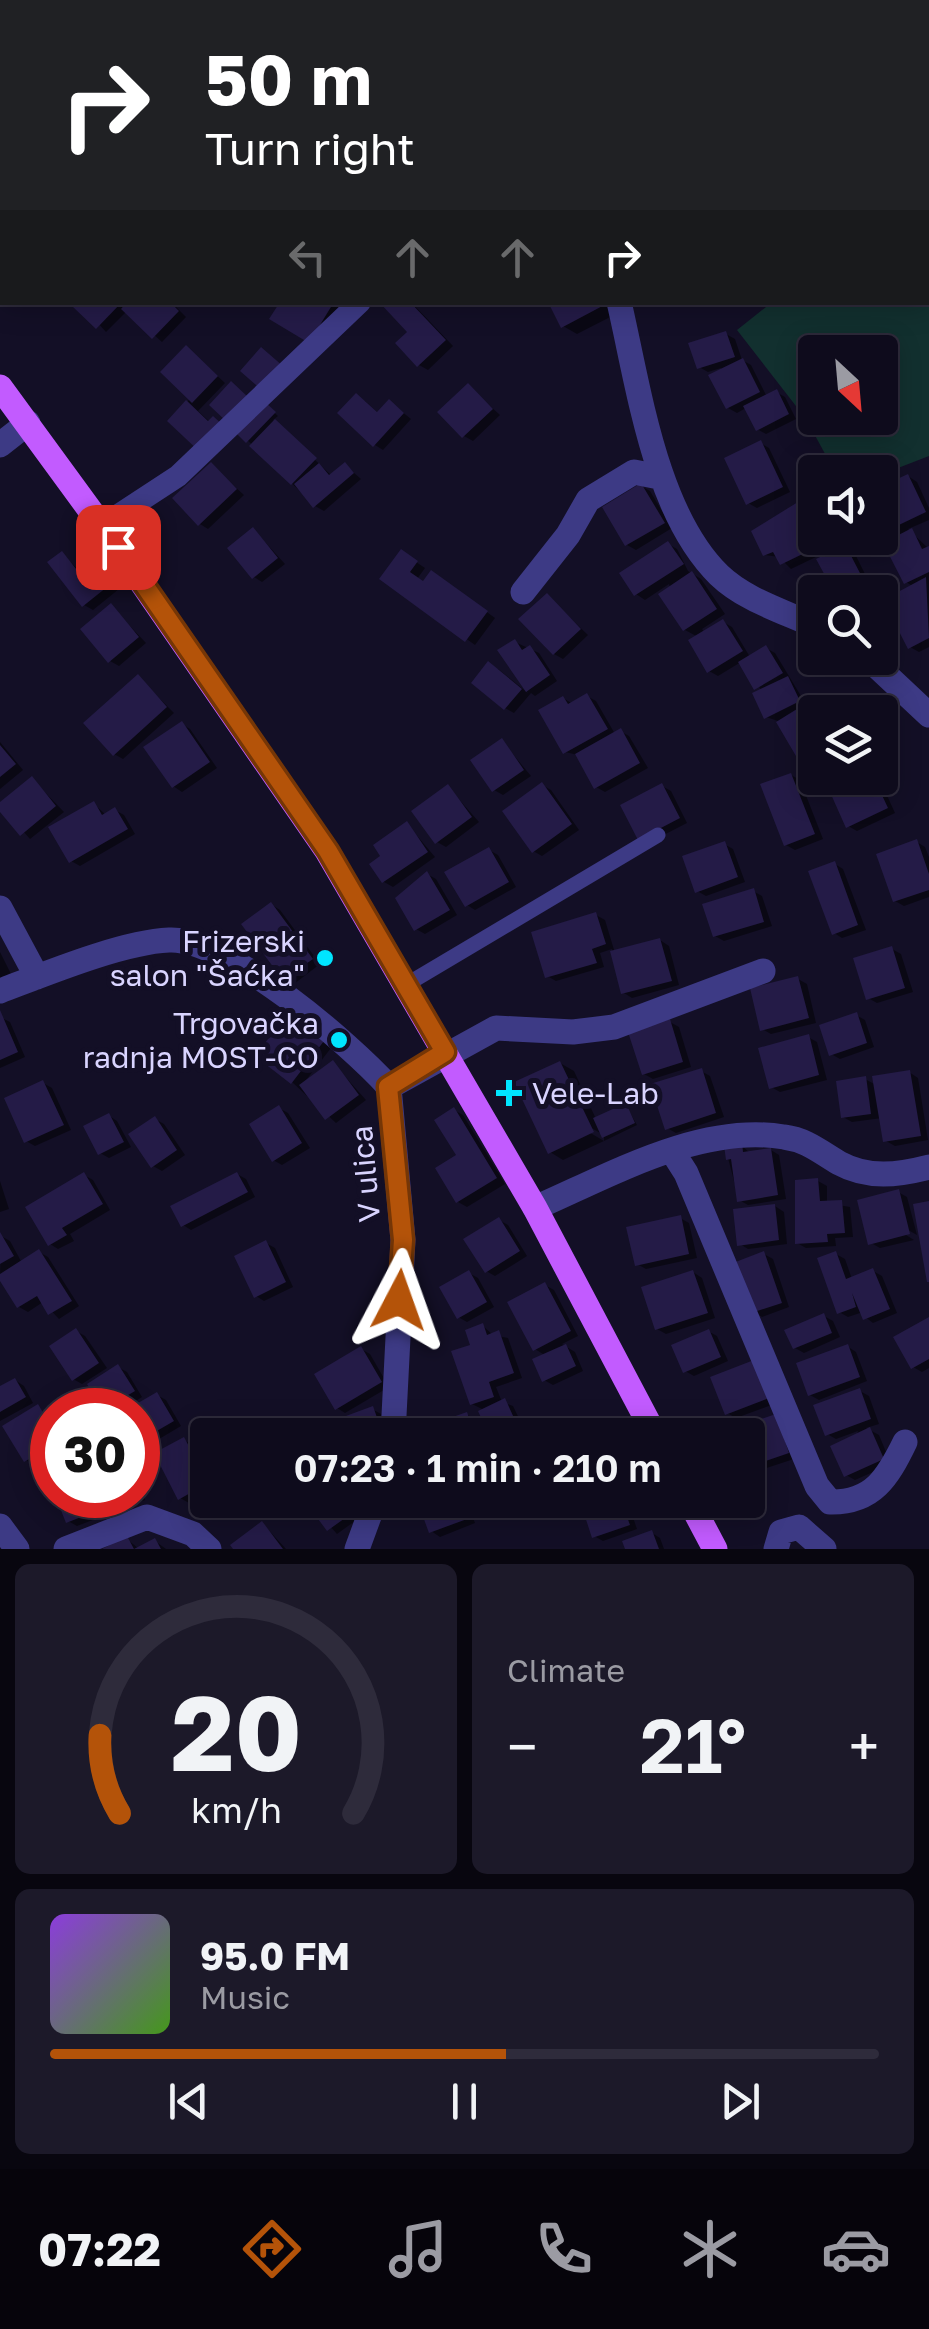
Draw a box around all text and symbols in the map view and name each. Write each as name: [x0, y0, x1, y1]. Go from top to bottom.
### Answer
text: 50 m: [205, 36, 372, 120]
icon: right: [40, 40, 170, 170]
text: Turn right: [205, 121, 415, 175]
icon: left: [280, 230, 335, 285]
icon: ahead: [385, 230, 440, 285]
icon: ahead: [490, 230, 545, 285]
icon: right: [595, 230, 650, 285]
north arrow: [798, 335, 898, 435]
map controls: [798, 335, 898, 795]
button: sound: [798, 455, 898, 555]
pin: [76, 505, 161, 590]
icon: arrive: [91, 520, 146, 575]
button: search: [798, 575, 898, 675]
button: layers: [798, 695, 898, 795]
place label: Frizerski salon "Šaćka": [110, 923, 305, 993]
marker: Frizerski salon "Šaćka": [314, 947, 336, 969]
place label: Trgovačka radnja MOST-CO: [83, 1005, 319, 1075]
marker: Trgovačka radnja MOST-CO: [328, 1029, 350, 1051]
place label: Vele-Lab: [532, 1075, 659, 1111]
marker: Vele-Lab: [496, 1080, 522, 1106]
street label: V ulica: [343, 1124, 387, 1224]
position arrow: [347, 1248, 451, 1352]
speed limit sign: 30: [30, 1388, 160, 1518]
text: 07:23 · 1 min · 210 m: [294, 1445, 662, 1490]
text: Climate: [507, 1651, 625, 1689]
text: 20: [170, 1669, 302, 1794]
text: 21°: [640, 1699, 746, 1790]
text: −: [507, 1713, 537, 1779]
text: +: [849, 1713, 879, 1779]
text: km/h: [191, 1788, 281, 1831]
text: 95.0 FM: [200, 1933, 350, 1978]
text: Music: [200, 1978, 290, 2016]
icon: previous: [161, 2074, 216, 2129]
icon: pause: [437, 2074, 492, 2129]
icon: next: [713, 2074, 768, 2129]
icon: directions: [237, 2214, 307, 2284]
icon: music: [383, 2214, 453, 2284]
icon: phone: [529, 2214, 599, 2284]
icon: climate: [675, 2214, 745, 2284]
icon: car: [821, 2214, 891, 2284]
text: 07:22: [38, 2222, 161, 2276]

